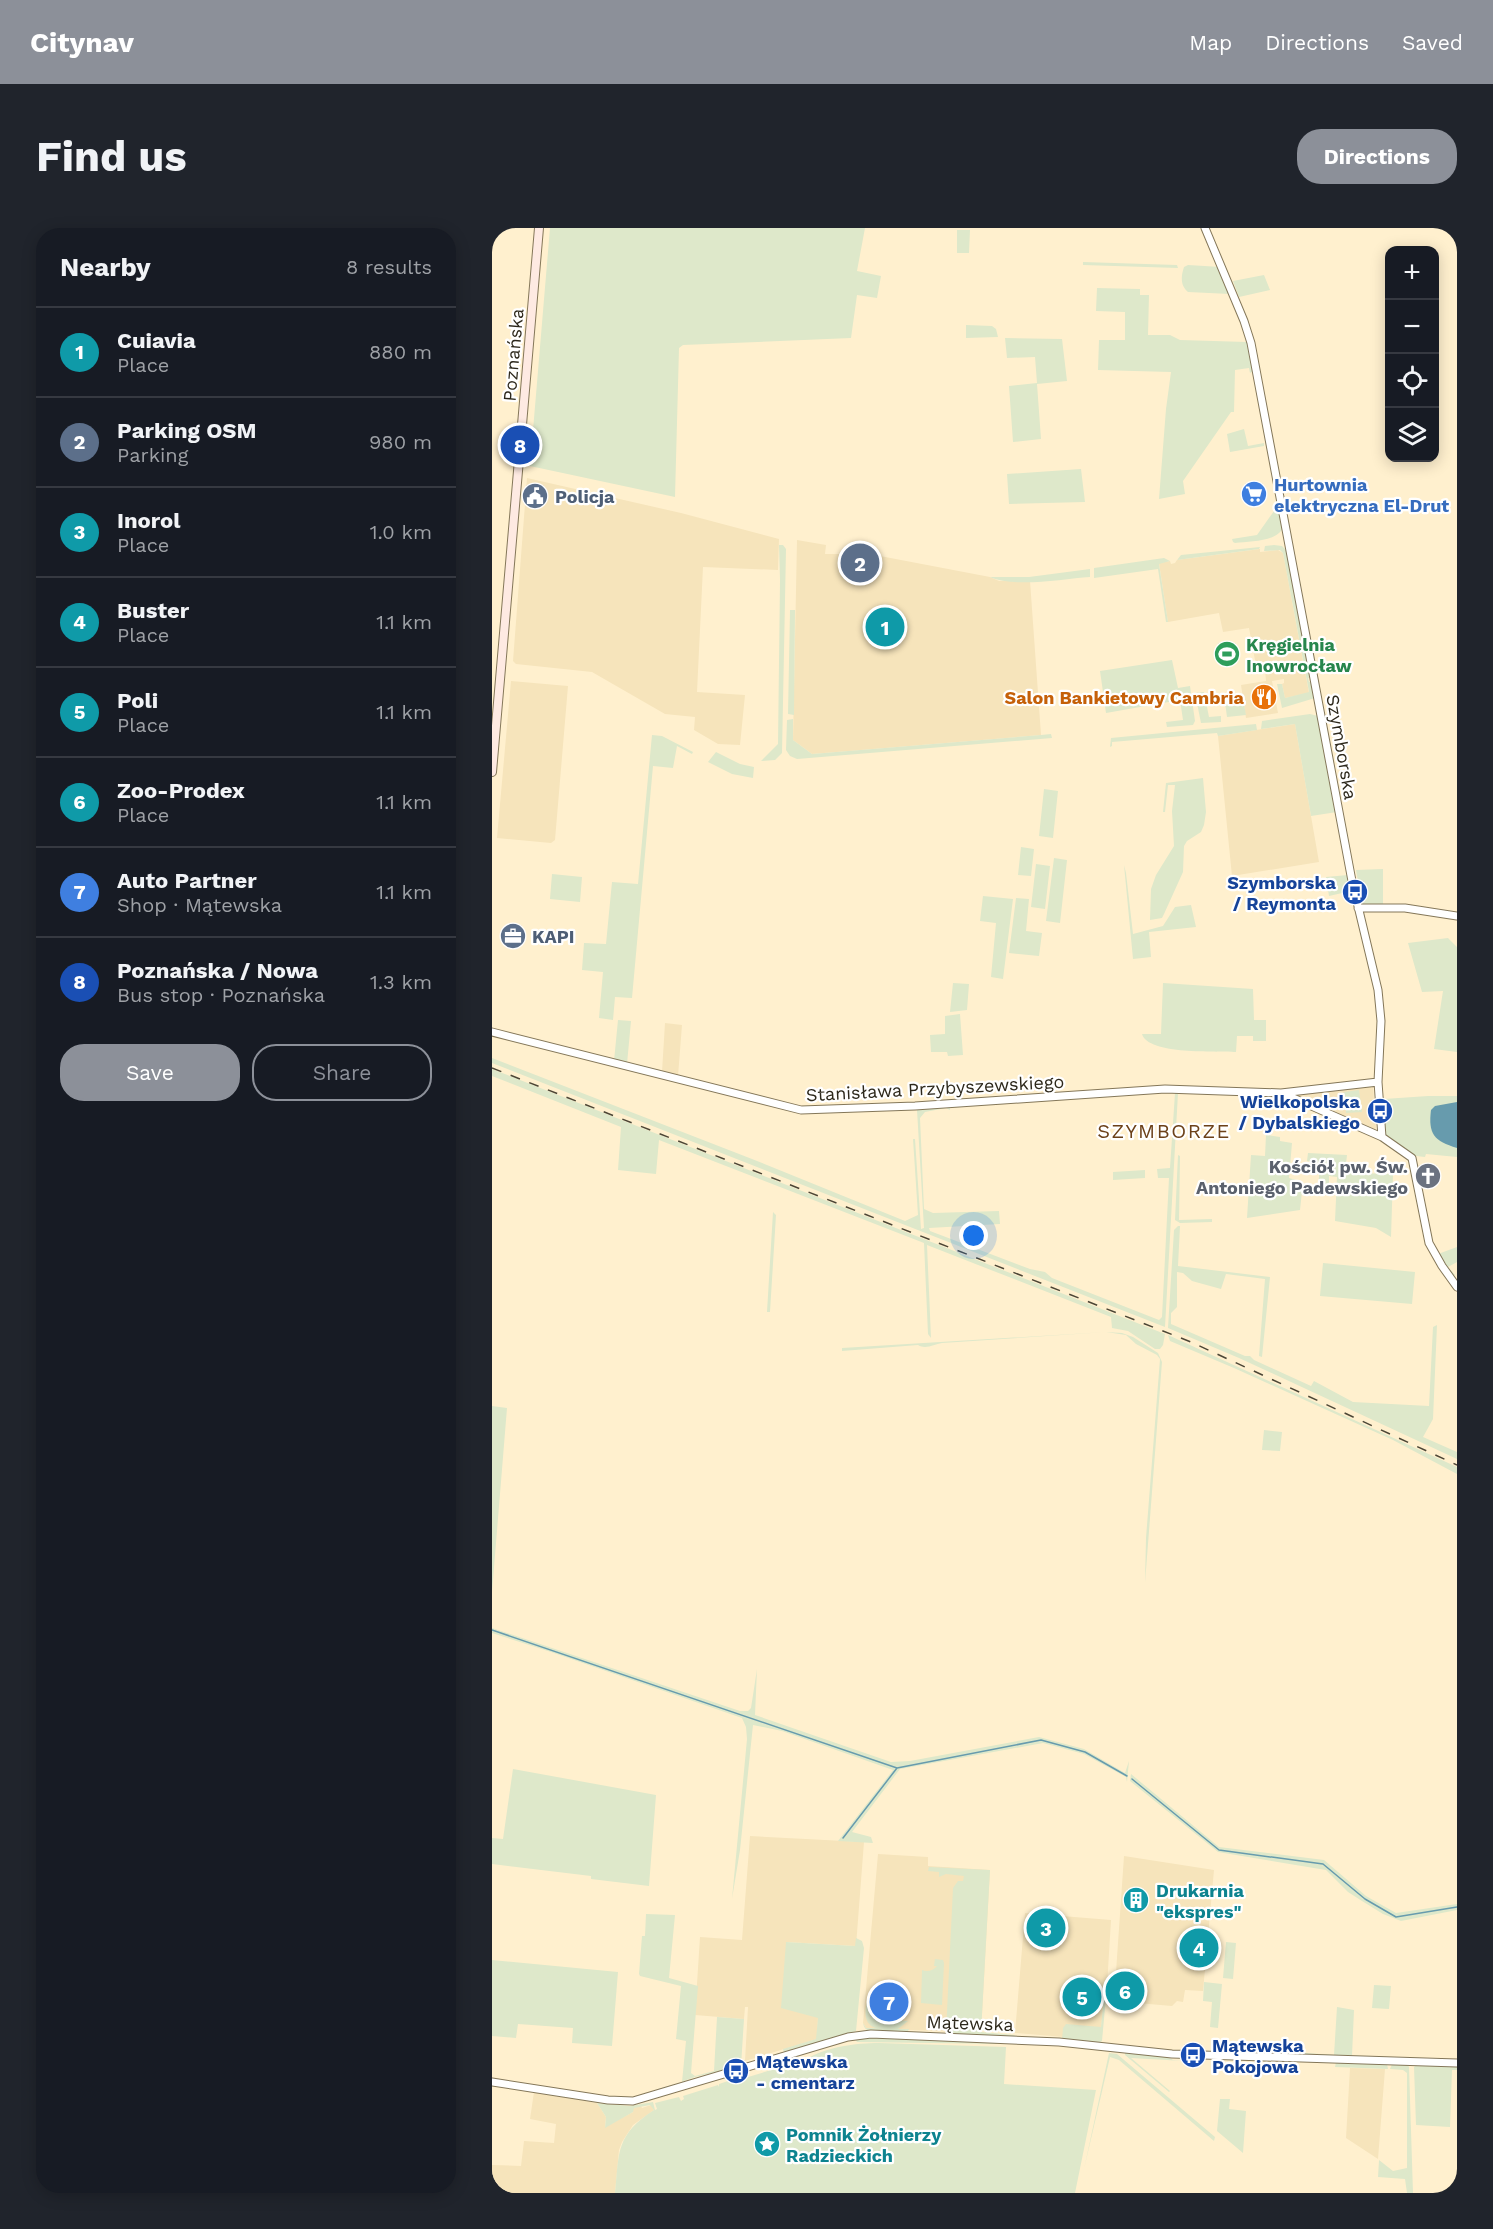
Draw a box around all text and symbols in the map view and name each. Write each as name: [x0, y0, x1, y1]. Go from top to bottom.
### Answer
text: Citynav: [30, 26, 134, 59]
text: Map: [1189, 30, 1232, 55]
text: Directions: [1265, 30, 1369, 55]
text: Saved: [1402, 30, 1463, 55]
button: Directions: [1297, 129, 1457, 184]
text: Find us: [36, 132, 187, 181]
map controls: [1385, 246, 1439, 462]
button: +: [1385, 246, 1439, 300]
text: Nearby: [60, 252, 151, 282]
text: 8 results: [346, 255, 432, 279]
button: −: [1385, 300, 1439, 354]
street label: Poznańska: [498, 308, 528, 402]
text: Cuiavia: [117, 328, 196, 353]
text: 1: [75, 340, 84, 364]
text: 880 m: [369, 340, 432, 364]
text: Place: [117, 353, 169, 377]
button: locate: [1385, 354, 1439, 408]
button: layers: [1385, 408, 1439, 462]
text: Parking OSM: [117, 418, 257, 443]
pin: 8: [501, 422, 540, 468]
text: 2: [74, 430, 85, 454]
text: 980 m: [369, 430, 432, 454]
text: Parking: [117, 443, 188, 467]
place label: Hurtownia elektryczna El-Drut: [1274, 474, 1449, 516]
supermarket icon: Hurtownia elektryczna El-Drut: [1239, 479, 1269, 509]
public building icon: Policja: [520, 481, 550, 511]
place label: Policja: [555, 486, 615, 507]
text: Inorol: [117, 508, 180, 533]
text: 3: [74, 520, 85, 544]
text: 1.0 km: [370, 520, 432, 544]
text: Place: [117, 533, 169, 557]
pin: 2: [840, 540, 880, 586]
text: Buster: [117, 598, 189, 623]
pin: 1: [866, 604, 904, 650]
text: 4: [73, 610, 86, 634]
text: 1.1 km: [376, 610, 432, 634]
text: Place: [117, 623, 169, 647]
place label: Kręgielnia Inowrocław: [1246, 634, 1353, 676]
sports icon: Kręgielnia Inowrocław: [1212, 639, 1242, 669]
restaurant icon: Salon Bankietowy Cambria: [1249, 682, 1279, 712]
place label: Salon Bankietowy Cambria: [1005, 687, 1245, 708]
text: Poli: [117, 688, 158, 713]
street label: Szymborska: [1322, 693, 1362, 801]
text: 5: [74, 700, 85, 724]
text: 1.1 km: [376, 700, 432, 724]
text: Place: [117, 713, 169, 737]
text: Zoo-Prodex: [117, 778, 245, 803]
text: 6: [73, 790, 86, 814]
text: 1.1 km: [376, 790, 432, 814]
text: Place: [117, 803, 169, 827]
text: Auto Partner: [117, 868, 257, 893]
place label: Szymborska / Reymonta: [1227, 872, 1337, 914]
bus stop icon: Szymborska / Reymonta: [1340, 877, 1370, 907]
text: 7: [73, 880, 86, 904]
text: 1.1 km: [376, 880, 432, 904]
text: Shop · Mątewska: [117, 893, 282, 917]
office icon: KAPI: [498, 921, 528, 951]
place label: KAPI: [532, 926, 574, 947]
text: Poznańska / Nowa: [117, 958, 318, 983]
text: 8: [73, 970, 86, 994]
text: 1.3 km: [370, 970, 432, 994]
text: Bus stop · Poznańska: [117, 983, 325, 1007]
button: Save: [60, 1044, 240, 1101]
button: Share: [252, 1044, 432, 1101]
street label: Stanisława Przybyszewskiego: [805, 1071, 1065, 1105]
place label: Wielkopolska / Dybalskiego: [1239, 1091, 1361, 1133]
bus stop icon: Wielkopolska / Dybalskiego: [1365, 1096, 1395, 1126]
district label: SZYMBORZE: [1097, 1119, 1231, 1143]
place label: Kościół pw. Św. Antoniego Padewskiego: [1196, 1156, 1408, 1198]
church icon: Kościół pw. Św. Antoniego Padewskiego: [1413, 1161, 1443, 1191]
your location: [959, 1221, 988, 1250]
place label: Drukarnia "ekspres": [1156, 1880, 1244, 1922]
building icon: Drukarnia "ekspres": [1121, 1885, 1151, 1915]
pin: 3: [1026, 1906, 1066, 1950]
pin: 4: [1180, 1926, 1218, 1970]
pin: 6: [1106, 1968, 1144, 2014]
pin: 5: [1062, 1974, 1102, 2020]
pin: 7: [870, 1980, 908, 2024]
street label: Mątewska: [926, 2011, 1014, 2035]
place label: Mątewska Pokojowa: [1212, 2035, 1304, 2077]
bus stop icon: Mątewska Pokojowa: [1178, 2040, 1208, 2070]
place label: Mątewska - cmentarz: [756, 2051, 855, 2093]
bus stop icon: Mątewska - cmentarz: [721, 2056, 751, 2086]
place label: Pomnik Żołnierzy Radzieckich: [786, 2124, 942, 2166]
place icon: Pomnik Żołnierzy Radzieckich: [752, 2129, 782, 2159]

